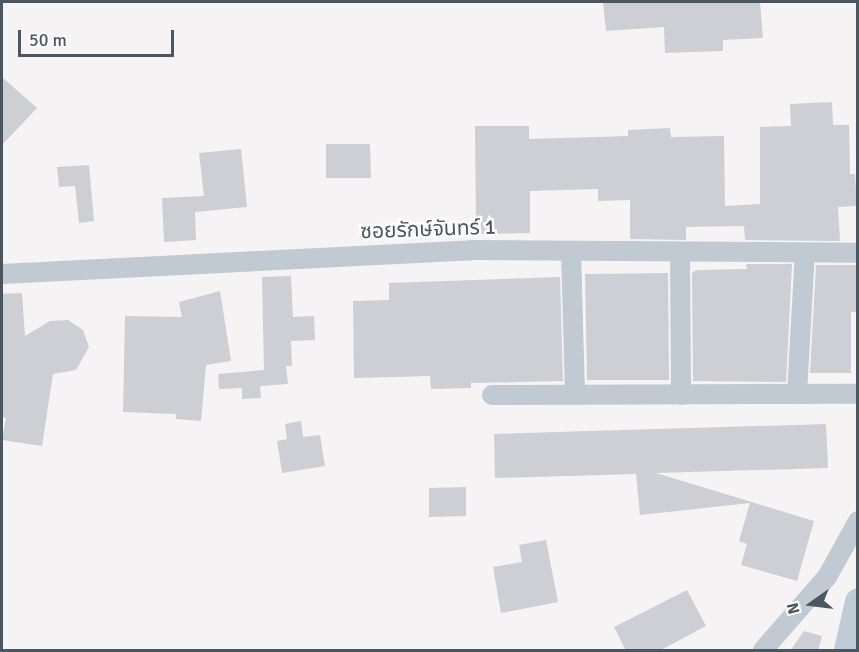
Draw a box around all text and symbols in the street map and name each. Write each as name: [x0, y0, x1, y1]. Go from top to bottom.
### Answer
scale bar: [21, 18, 177, 56]
text: 50 m: [29, 29, 67, 51]
street label: ซอยรักษ์จันทร์ 1: [360, 214, 496, 244]
north arrow: [781, 574, 841, 634]
text: N: [782, 601, 805, 616]

